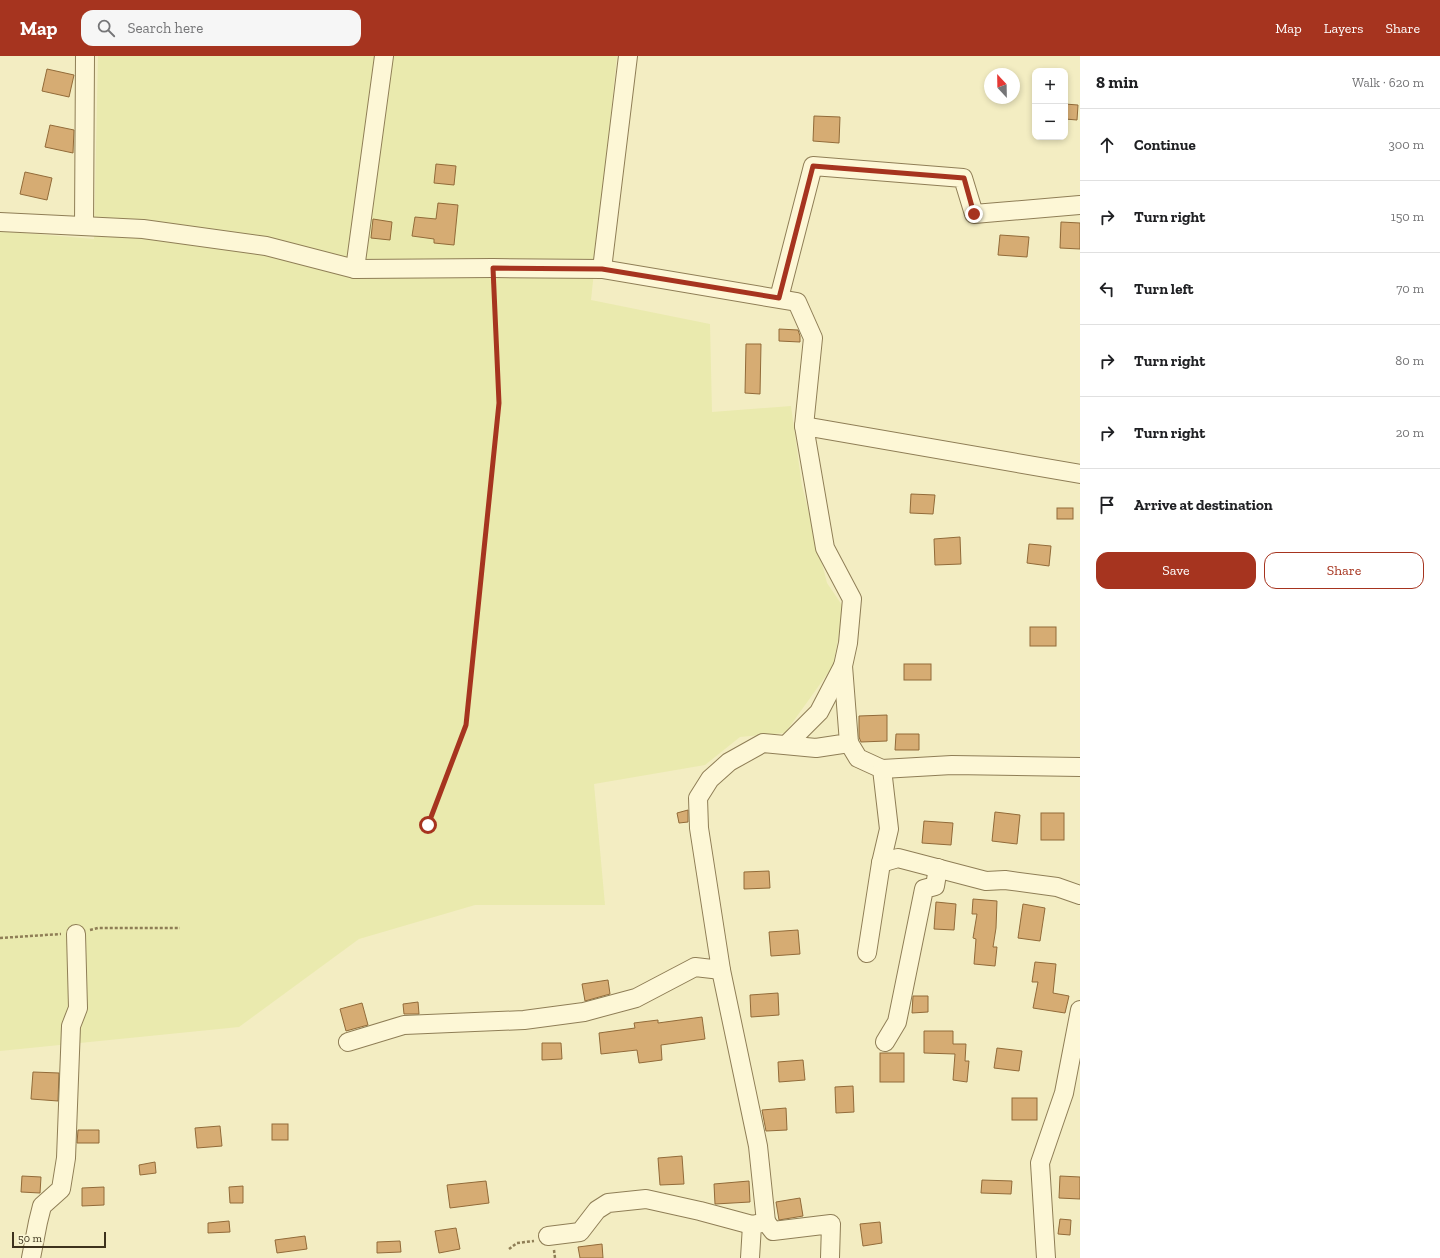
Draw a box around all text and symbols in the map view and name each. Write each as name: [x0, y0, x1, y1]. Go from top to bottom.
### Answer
search box: [81, 10, 361, 46]
text: Map: [20, 17, 57, 40]
icon: search: [95, 17, 117, 39]
text: Search here: [127, 19, 203, 37]
text: Map: [1275, 20, 1302, 37]
text: Layers: [1324, 20, 1363, 37]
text: Share: [1385, 20, 1420, 37]
north arrow: [984, 68, 1020, 104]
map controls: [1032, 68, 1068, 140]
button: +: [1032, 68, 1068, 104]
text: 8 min: [1096, 72, 1138, 92]
text: Walk · 620 m: [1352, 75, 1424, 90]
button: −: [1032, 104, 1068, 140]
icon: ahead: [1096, 134, 1118, 156]
text: Continue: [1134, 136, 1196, 154]
text: 300 m: [1388, 137, 1424, 152]
route end: [965, 205, 983, 223]
icon: right: [1096, 206, 1118, 228]
text: Turn right: [1134, 208, 1205, 226]
text: 150 m: [1391, 209, 1424, 224]
icon: left: [1096, 278, 1118, 300]
text: Turn left: [1134, 280, 1194, 298]
text: 70 m: [1396, 281, 1424, 296]
icon: right: [1096, 350, 1118, 372]
text: Turn right: [1134, 352, 1205, 370]
text: 80 m: [1395, 353, 1424, 368]
icon: right: [1096, 422, 1118, 444]
text: Turn right: [1134, 424, 1205, 442]
text: 20 m: [1396, 425, 1424, 440]
icon: arrive: [1096, 494, 1118, 516]
text: Arrive at destination: [1134, 496, 1273, 514]
button: Save: [1096, 552, 1256, 589]
button: Share: [1264, 552, 1424, 589]
route start: [419, 816, 437, 834]
scale bar: [12, 1230, 106, 1249]
text: 50 m: [18, 1232, 42, 1245]

